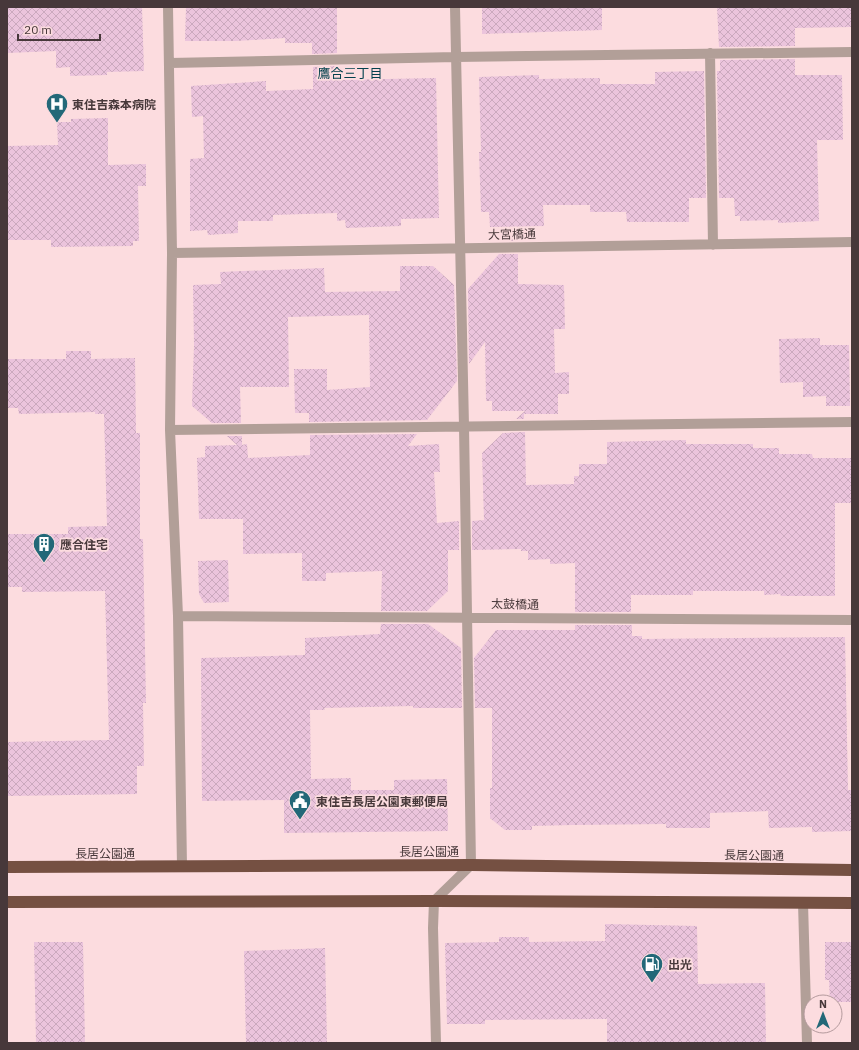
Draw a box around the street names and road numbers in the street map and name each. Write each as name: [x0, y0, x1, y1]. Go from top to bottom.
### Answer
street label: 大宮橋通: [488, 226, 536, 242]
street label: 太鼓橋通: [491, 596, 539, 612]
street label: 長居公園通: [399, 844, 459, 859]
street label: 長居公園通: [75, 846, 135, 861]
street label: 長居公園通: [724, 847, 784, 863]

